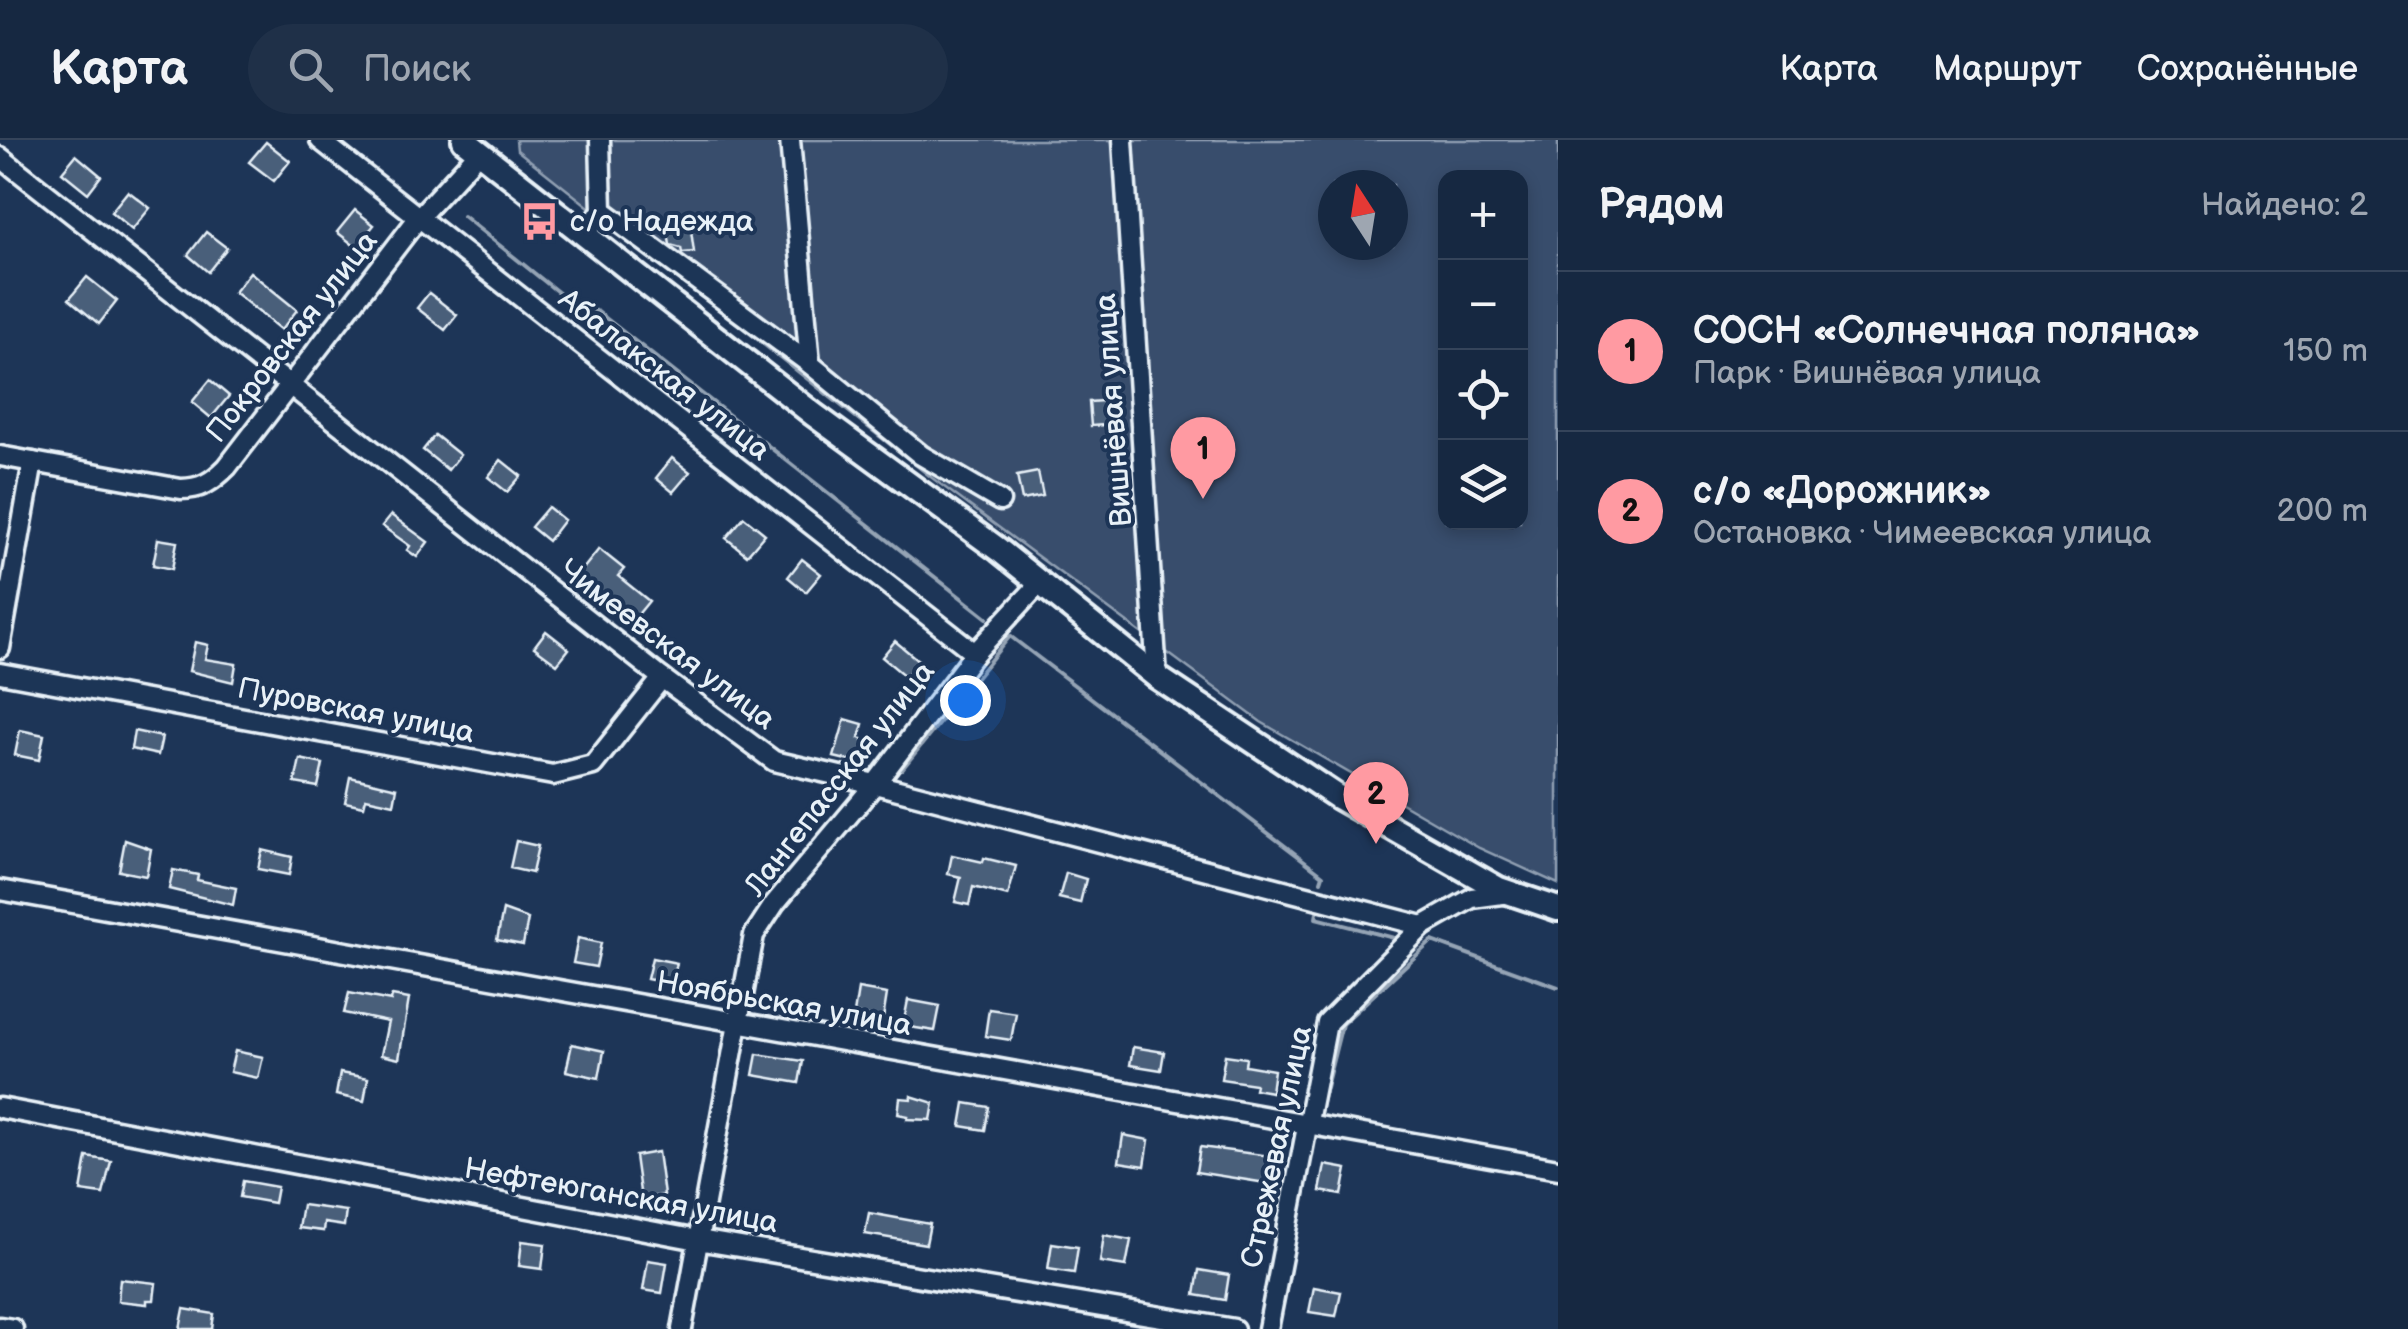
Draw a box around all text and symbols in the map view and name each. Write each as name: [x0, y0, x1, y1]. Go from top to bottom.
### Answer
search box: [248, 24, 948, 114]
text: Карта: [50, 41, 188, 98]
icon: search: [283, 42, 338, 97]
text: Поиск: [363, 47, 471, 92]
text: Карта: [1779, 48, 1878, 91]
text: Маршрут: [1933, 48, 2082, 91]
text: Сохранённые: [2137, 48, 2358, 91]
north arrow: [1318, 170, 1408, 260]
map controls: [1438, 170, 1528, 530]
button: +: [1438, 170, 1528, 260]
text: Рядом: [1598, 180, 1725, 231]
text: Найдено: 2: [2201, 186, 2368, 225]
bus stop icon: с/о Надежда: [519, 201, 561, 243]
place label: с/о Надежда: [570, 204, 754, 240]
street label: Покровская улица: [198, 224, 386, 450]
button: −: [1438, 260, 1528, 350]
street label: Абалакская улица: [550, 281, 777, 469]
street label: Вишнёвая улица: [1088, 292, 1140, 528]
text: СОСН «Солнечная поляна»: [1693, 309, 2201, 354]
text: 1: [1624, 332, 1637, 371]
text: 150 m: [2283, 332, 2368, 371]
button: locate: [1438, 350, 1528, 440]
text: Парк · Вишнёвая улица: [1693, 354, 2041, 393]
pin: 1: [1170, 416, 1236, 499]
button: layers: [1438, 440, 1528, 530]
text: с/о «Дорожник»: [1693, 469, 1992, 514]
text: 2: [1621, 492, 1640, 531]
text: 200 m: [2276, 492, 2368, 531]
text: Остановка · Чимеевская улица: [1693, 514, 2151, 553]
street label: Чимеевская улица: [552, 552, 782, 738]
street label: Лангепасская улица: [737, 654, 943, 904]
street label: Пуровская улица: [235, 670, 478, 752]
your location: [940, 675, 991, 726]
pin: 2: [1344, 762, 1408, 844]
street label: Ноябрьская улица: [654, 964, 915, 1044]
street label: Стрежевая улица: [1234, 1022, 1320, 1271]
street label: Нефтеюганская улица: [461, 1151, 781, 1241]

